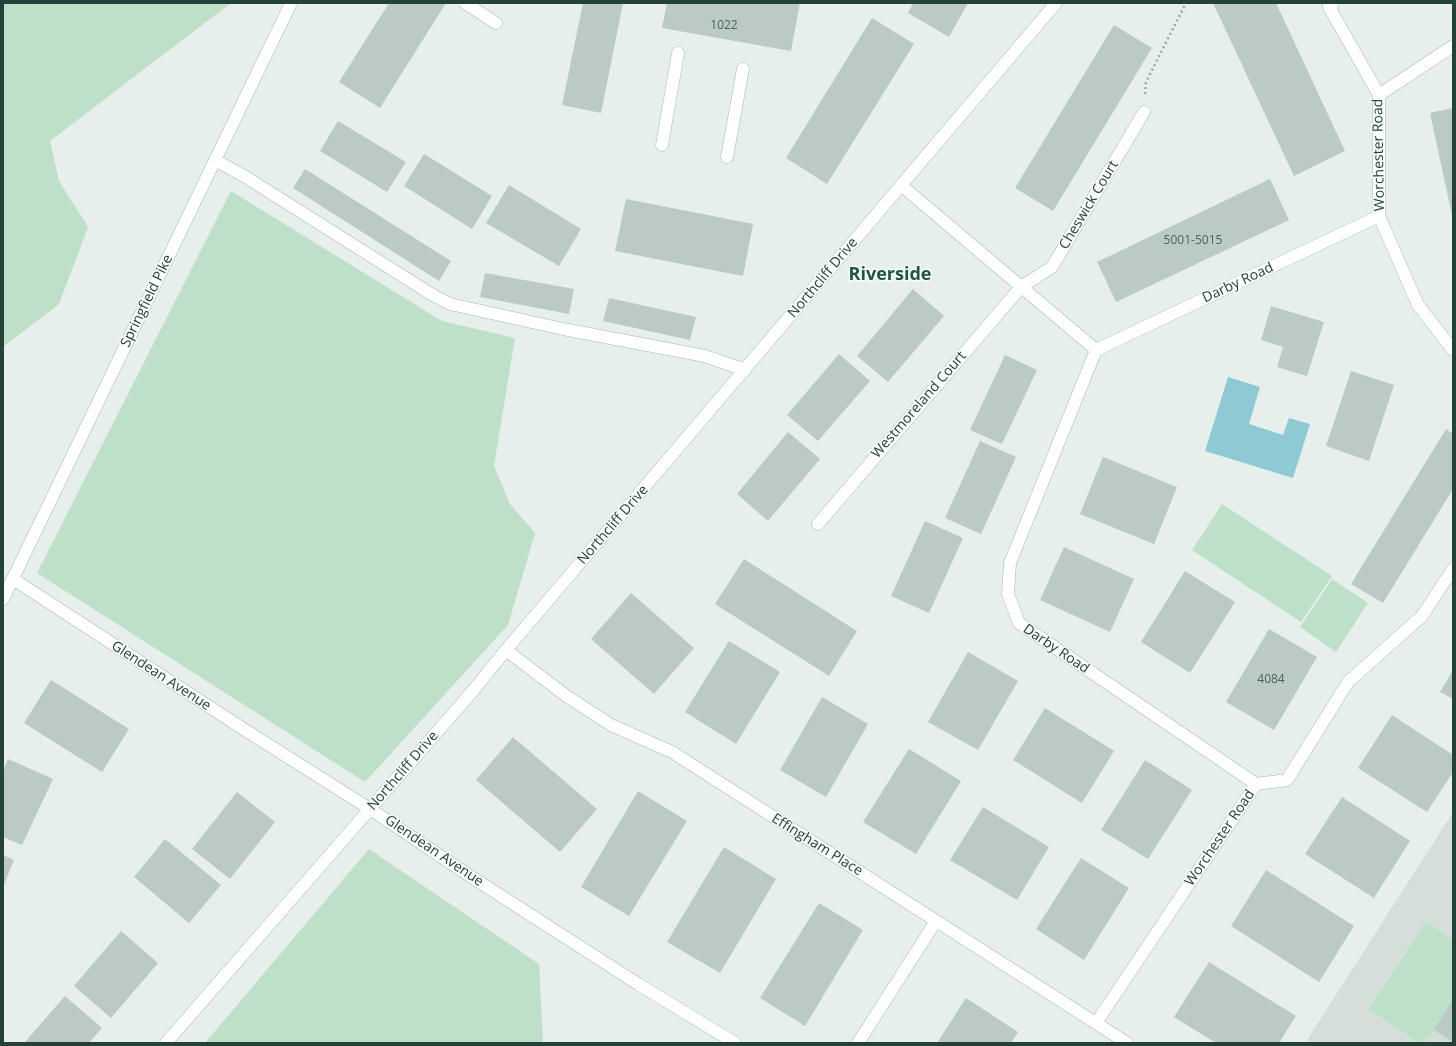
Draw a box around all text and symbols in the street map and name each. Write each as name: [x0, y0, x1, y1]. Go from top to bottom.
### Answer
house number: 1022: [710, 19, 738, 33]
street label: Worchester Road: [1370, 99, 1388, 211]
street label: Cheswick Court: [1056, 158, 1122, 252]
house number: 5001-5015: [1164, 234, 1222, 248]
street label: Northcliff Drive: [785, 235, 861, 321]
street label: Springfield Pike: [117, 252, 177, 350]
street label: Darby Road: [1200, 259, 1276, 307]
district label: Riverside: [849, 264, 931, 286]
street label: Westmoreland Court: [868, 348, 970, 462]
street label: Northcliff Drive: [574, 482, 652, 568]
street label: Darby Road: [1020, 621, 1092, 677]
street label: Glendean Avenue: [108, 638, 214, 714]
house number: 4084: [1257, 673, 1285, 687]
street label: Northcliff Drive: [364, 728, 442, 814]
street label: Worchester Road: [1182, 787, 1258, 889]
street label: Effingham Place: [768, 810, 866, 880]
street label: Glendean Avenue: [381, 812, 487, 890]

